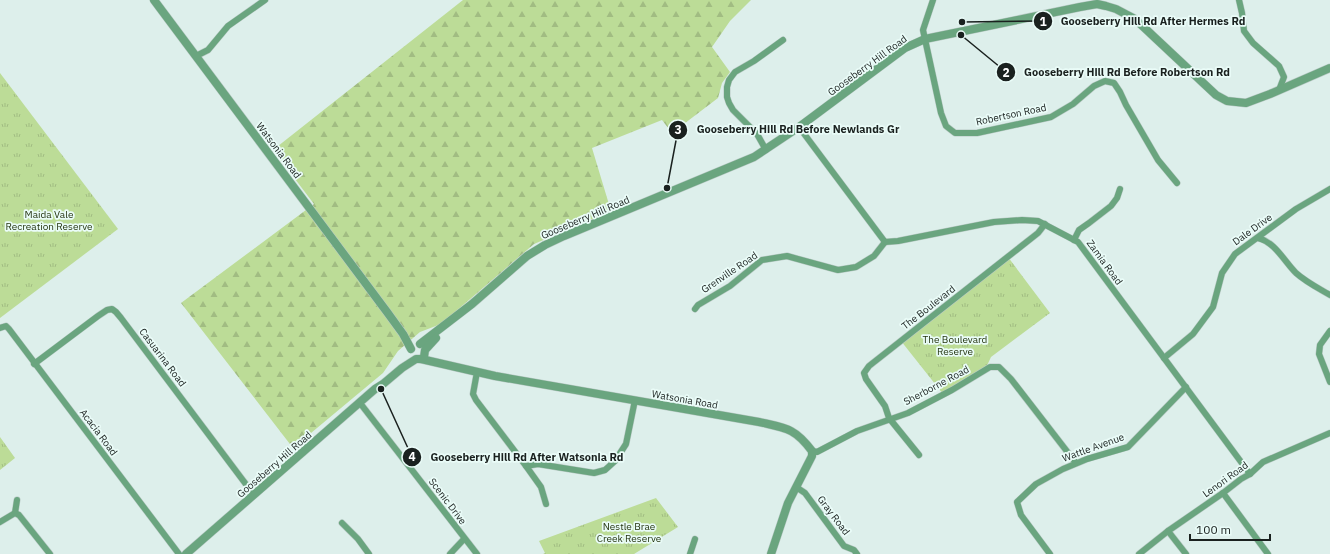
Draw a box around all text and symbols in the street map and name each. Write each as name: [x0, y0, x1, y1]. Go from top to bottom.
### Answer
callout: Gooseberry Hill Rd After Hermes Rd: [1033, 10, 1253, 33]
text: 1: [1039, 14, 1047, 29]
text: Gooseberry Hill Rd After Hermes Rd: [1061, 14, 1245, 28]
street label: Gooseberry Hill Road: [825, 32, 910, 99]
callout: Gooseberry Hill Rd Before Robertson Rd: [996, 61, 1238, 84]
text: 2: [1002, 65, 1010, 80]
text: Gooseberry Hill Rd Before Robertson Rd: [1024, 65, 1230, 79]
street label: Robertson Road: [975, 101, 1048, 128]
callout: Gooseberry Hill Rd Before Newlands Gr: [668, 118, 907, 141]
street label: Watsonia Road: [253, 120, 304, 181]
text: 3: [674, 122, 682, 137]
text: Gooseberry Hill Rd Before Newlands Gr: [697, 122, 900, 136]
street label: Gooseberry Hill Road: [539, 193, 631, 242]
park label: Maida Vale Recreation Reserve: [5, 208, 93, 233]
street label: Dale Drive: [1230, 210, 1275, 248]
street label: Zamia Road: [1084, 237, 1125, 288]
street label: Grenville Road: [699, 249, 760, 296]
street label: The Boulevard: [899, 282, 958, 332]
street label: Casuarina Road: [136, 325, 189, 389]
park label: The Boulevard Reserve: [923, 333, 987, 358]
street label: Sherborne Road: [901, 363, 971, 408]
street label: Watsonia Road: [651, 387, 719, 412]
street label: Acacia Road: [77, 406, 120, 458]
street label: Gooseberry Hill Road: [234, 428, 314, 500]
street label: Wattle Avenue: [1060, 430, 1126, 465]
callout: Gooseberry Hill Rd After Watsonia Rd: [402, 445, 631, 468]
text: 4: [408, 449, 416, 464]
text: Gooseberry Hill Rd After Watsonia Rd: [430, 450, 624, 464]
street label: Lenori Road: [1200, 459, 1251, 500]
street label: Scenic Drive: [426, 475, 470, 528]
street label: Gray Road: [815, 493, 853, 538]
scale bar: [1190, 516, 1270, 542]
park label: Nestle Brae Creek Reserve: [597, 520, 662, 545]
text: 100 m: [1196, 522, 1231, 537]

